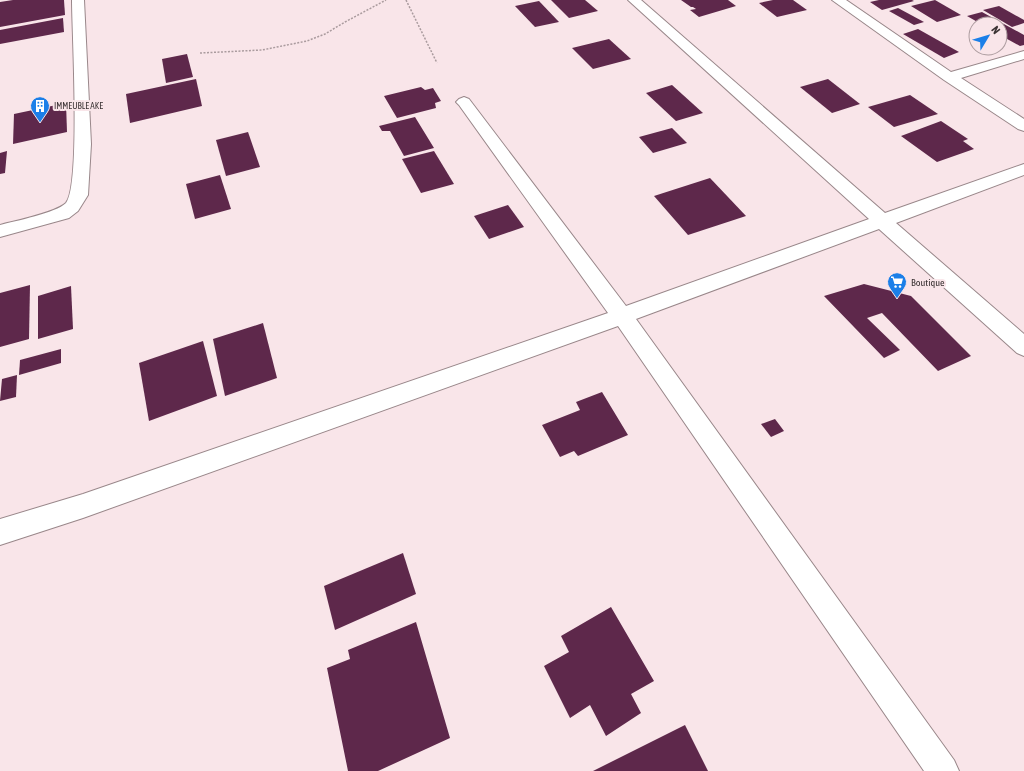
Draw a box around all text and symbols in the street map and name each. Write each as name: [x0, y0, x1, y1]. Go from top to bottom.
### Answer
north arrow: [968, 16, 1008, 56]
text: N: [989, 24, 1003, 36]
building icon: IMMEUBLE AKE: [29, 95, 51, 123]
place label: IMMEUBLE AKE: [54, 101, 103, 111]
supermarket icon: Boutique: [886, 271, 908, 299]
place label: Boutique: [911, 277, 945, 288]

